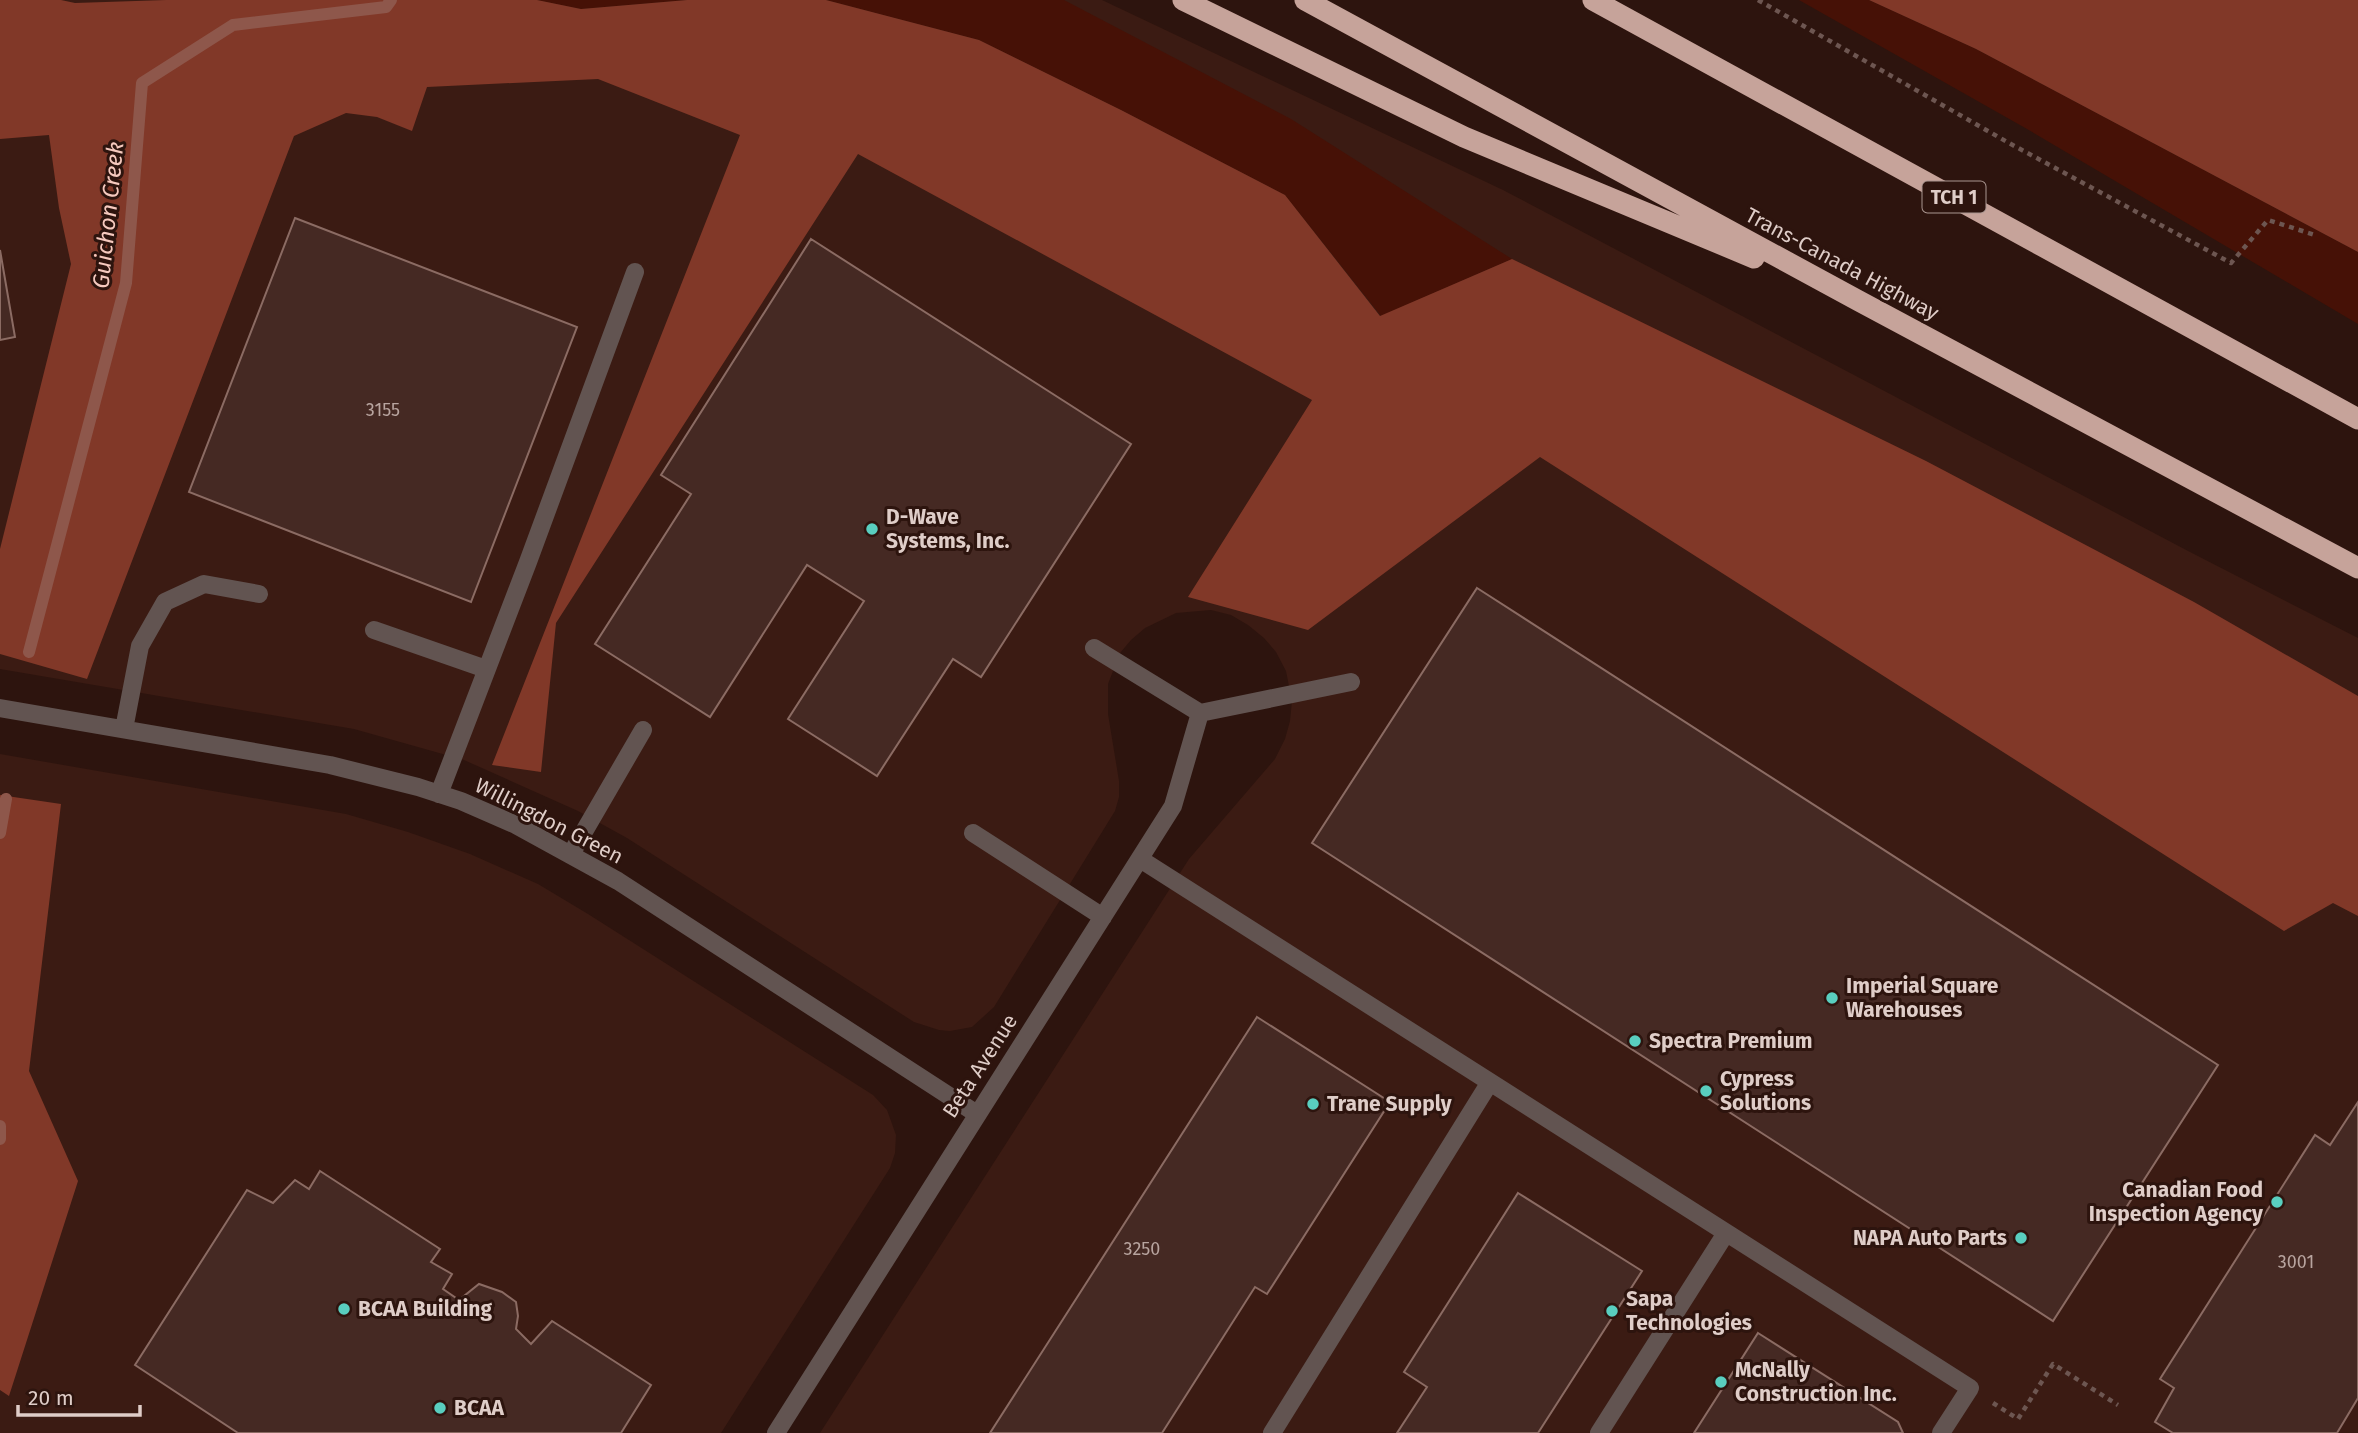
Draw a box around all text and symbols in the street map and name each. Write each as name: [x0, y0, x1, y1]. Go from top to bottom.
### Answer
water label: Guichon Creek: [86, 140, 130, 290]
road number: TCH 1: [1923, 182, 1986, 212]
street label: Trans-Canada Highway: [1741, 202, 1944, 326]
house number: 3155: [366, 399, 400, 421]
place label: D-Wave Systems, Inc.: [886, 504, 1009, 554]
marker: D-Wave Systems, Inc.: [864, 521, 880, 537]
street label: Willingdon Green: [470, 772, 628, 870]
place label: Imperial Square Warehouses: [1846, 973, 1999, 1023]
marker: Imperial Square Warehouses: [1824, 990, 1840, 1006]
street label: Beta Avenue: [937, 1009, 1023, 1123]
place label: Spectra Premium: [1649, 1028, 1812, 1054]
marker: Spectra Premium: [1627, 1033, 1643, 1049]
place label: Cypress Solutions: [1720, 1066, 1811, 1116]
marker: Cypress Solutions: [1698, 1083, 1714, 1099]
place label: Trane Supply: [1327, 1091, 1452, 1117]
marker: Trane Supply: [1305, 1096, 1321, 1112]
place label: Canadian Food Inspection Agency: [2089, 1177, 2263, 1227]
marker: Canadian Food Inspection Agency: [2269, 1194, 2285, 1210]
place label: NAPA Auto Parts: [1853, 1225, 2007, 1251]
marker: NAPA Auto Parts: [2013, 1230, 2029, 1246]
house number: 3250: [1124, 1238, 1160, 1260]
house number: 3001: [2278, 1251, 2314, 1273]
place label: Sapa Technologies: [1626, 1286, 1752, 1336]
place label: BCAA Building: [358, 1296, 492, 1322]
marker: BCAA Building: [336, 1301, 352, 1317]
marker: Sapa Technologies: [1604, 1303, 1620, 1319]
place label: McNally Construction Inc.: [1735, 1357, 1897, 1407]
scale bar: [18, 1374, 140, 1418]
marker: McNally Construction Inc.: [1713, 1374, 1729, 1390]
text: 20 m: [28, 1385, 74, 1411]
place label: BCAA: [454, 1395, 504, 1421]
marker: BCAA: [432, 1400, 448, 1416]

